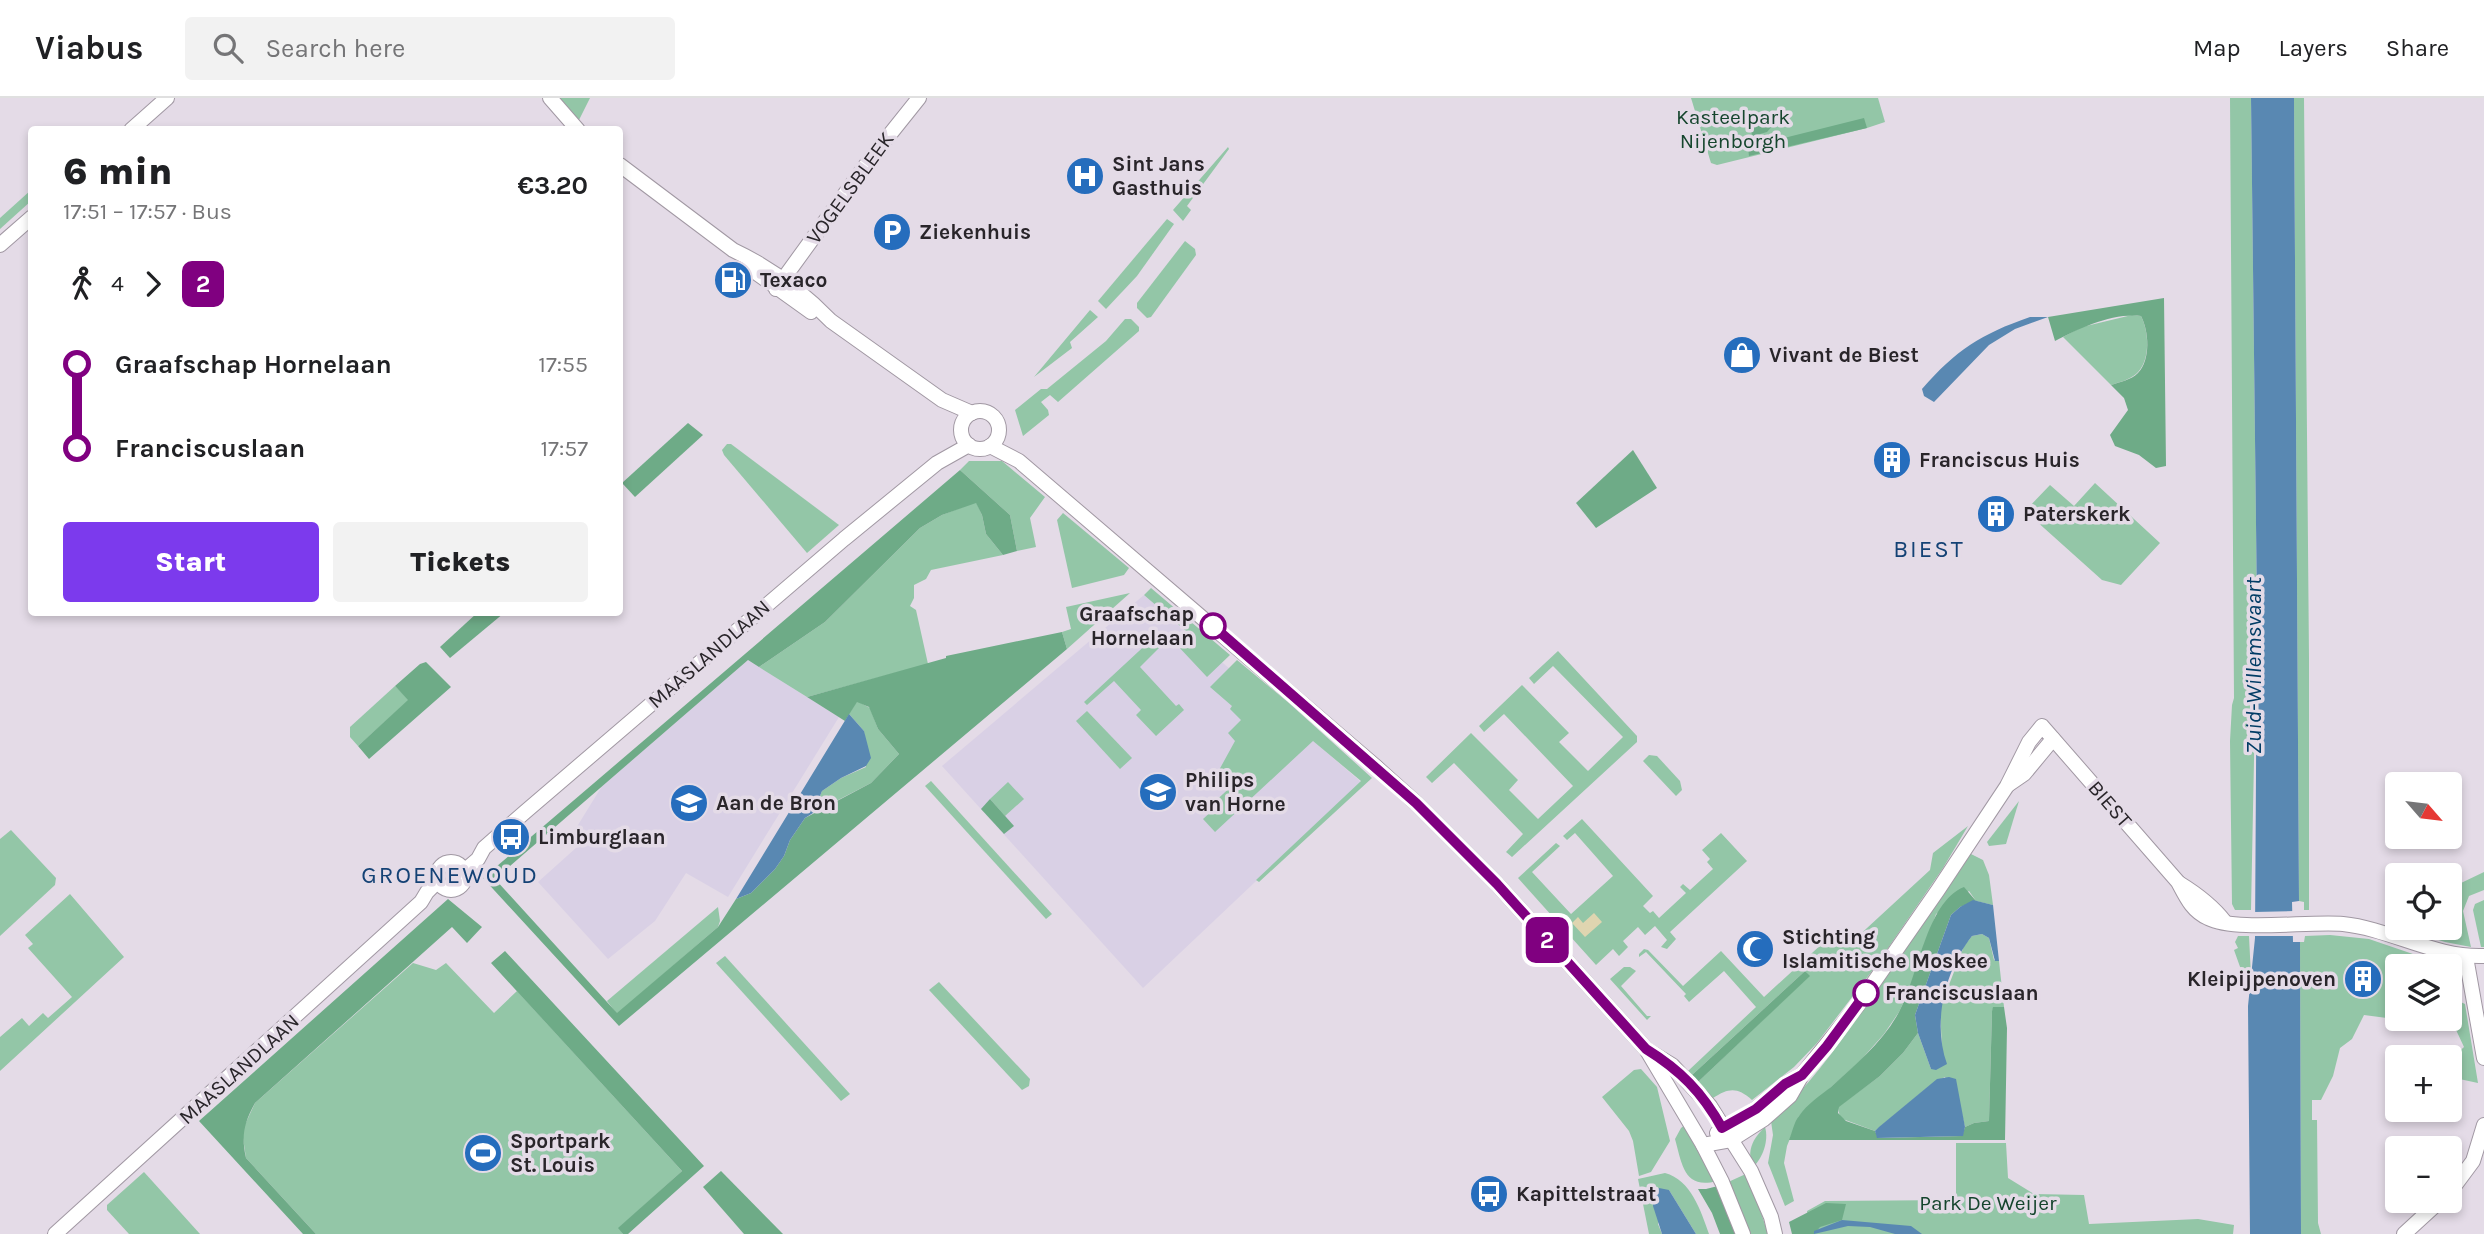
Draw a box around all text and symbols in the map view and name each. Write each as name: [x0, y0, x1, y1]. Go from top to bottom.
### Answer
search box: [185, 17, 675, 80]
text: Viabus: [35, 29, 143, 67]
icon: search: [209, 29, 247, 67]
text: Search here: [265, 33, 405, 64]
text: Map: [2193, 34, 2241, 62]
text: Layers: [2279, 34, 2348, 62]
text: Share: [2386, 34, 2449, 62]
park label: Kasteelpark Nijenborgh: [1676, 105, 1790, 153]
street label: VOGELSBLEEK: [801, 127, 899, 249]
text: 6 min: [63, 149, 172, 194]
place label: Sint Jans Gasthuis: [1112, 152, 1205, 200]
hospital icon: Sint Jans Gasthuis: [1064, 155, 1106, 197]
text: €3.20: [518, 170, 588, 201]
text: 17:51 – 17:57 · Bus: [63, 198, 232, 225]
parking icon: Ziekenhuis: [871, 211, 913, 253]
place label: Ziekenhuis: [919, 220, 1031, 244]
fuel station icon: Texaco: [712, 259, 754, 301]
icon: walk: [63, 265, 101, 303]
icon: forward: [134, 265, 172, 303]
place label: Texaco: [760, 268, 827, 292]
text: 4: [111, 270, 124, 297]
text: 2: [196, 270, 210, 298]
shop icon: Vivant de Biest: [1721, 334, 1763, 376]
place label: Vivant de Biest: [1769, 343, 1919, 367]
text: Graafschap Hornelaan: [115, 349, 392, 380]
text: 17:55: [538, 351, 588, 378]
text: Franciscuslaan: [115, 433, 305, 464]
text: 17:57: [541, 435, 588, 462]
building icon: Franciscus Huis: [1871, 439, 1913, 481]
place label: Franciscus Huis: [1919, 448, 2080, 472]
building icon: Paterskerk: [1975, 493, 2017, 535]
place label: Paterskerk: [2023, 502, 2131, 526]
button: Start: [63, 522, 319, 602]
button: Tickets: [333, 522, 588, 602]
district label: BIEST: [1893, 535, 1965, 563]
water label: Zuid-Willemsvaart: [2240, 576, 2267, 754]
street label: MAASLANDLAAN: [643, 595, 775, 713]
place label: Graafschap Hornelaan: [1079, 602, 1194, 650]
marker: Graafschap Hornelaan: [1200, 613, 1226, 639]
place label: Philips van Horne: [1185, 768, 1286, 816]
school or university icon: Philips van Horne: [1137, 771, 1179, 813]
north arrow: [2385, 772, 2462, 849]
map controls: [2385, 772, 2462, 1213]
street label: BIEST: [2083, 776, 2137, 833]
school or university icon: Aan de Bron: [668, 782, 710, 824]
place label: Aan de Bron: [716, 791, 836, 815]
bus stop icon: Limburglaan: [490, 816, 532, 858]
place label: Limburglaan: [538, 825, 666, 849]
district label: GROENEWOUD: [361, 861, 539, 889]
button: locate: [2385, 863, 2462, 940]
line badge: 2: [1524, 917, 1570, 963]
place label: Stichting Islamitische Moskee: [1782, 925, 1988, 973]
text: 2: [1540, 926, 1554, 954]
mosque icon: Stichting Islamitische Moskee: [1734, 928, 1776, 970]
button: layers: [2385, 954, 2462, 1031]
building icon: Kleipijpenoven: [2342, 958, 2384, 1000]
place label: Kleipijpenoven: [2187, 967, 2336, 991]
marker: Franciscuslaan: [1853, 980, 1879, 1006]
place label: Franciscuslaan: [1885, 981, 2039, 1005]
street label: MAASLANDLAAN: [174, 1009, 304, 1129]
button: +: [2385, 1045, 2462, 1122]
place label: Sportpark St. Louis: [510, 1129, 611, 1177]
sports icon: Sportpark St. Louis: [462, 1132, 504, 1174]
button: −: [2385, 1136, 2462, 1213]
bus stop icon: Kapittelstraat: [1468, 1173, 1510, 1215]
place label: Kapittelstraat: [1516, 1182, 1656, 1206]
park label: Park De Weijer: [1919, 1191, 2057, 1215]

